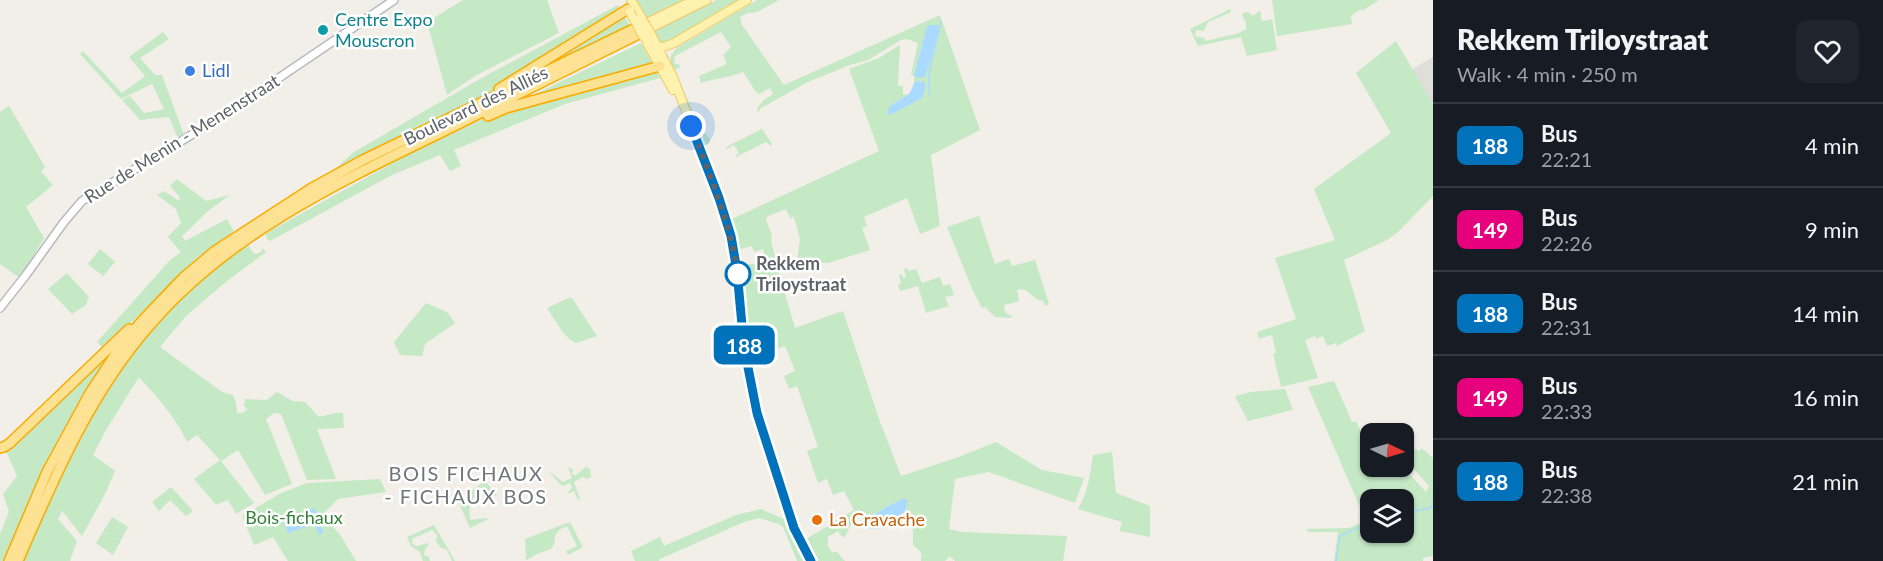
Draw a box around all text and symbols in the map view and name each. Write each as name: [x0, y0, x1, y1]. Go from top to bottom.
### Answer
place label: Centre Expo Mouscron: [335, 8, 433, 51]
button: heart: [1796, 20, 1859, 83]
text: Rekkem Triloystraat: [1457, 22, 1708, 56]
marker: Centre Expo Mouscron: [316, 23, 330, 37]
place label: Lidl: [202, 59, 230, 81]
street label: Boulevard des Alliés: [400, 61, 552, 150]
text: Walk · 4 min · 250 m: [1457, 62, 1638, 86]
marker: Lidl: [183, 64, 197, 78]
street label: Rue de Menin - Menenstraat: [80, 69, 284, 207]
your location: [676, 111, 706, 141]
text: Bus: [1541, 120, 1577, 147]
text: 4 min: [1805, 132, 1859, 159]
text: 188: [1472, 133, 1508, 158]
text: 22:21: [1541, 147, 1592, 171]
text: Bus: [1541, 204, 1577, 231]
text: 9 min: [1805, 216, 1859, 243]
text: 149: [1472, 217, 1508, 242]
text: 22:26: [1541, 231, 1592, 255]
place label: Rekkem Triloystraat: [756, 252, 846, 295]
marker: Rekkem Triloystraat: [725, 261, 751, 287]
text: Bus: [1541, 288, 1577, 315]
text: 14 min: [1792, 300, 1859, 327]
text: 188: [1472, 301, 1508, 326]
text: 22:31: [1541, 315, 1592, 339]
line badge: 188: [710, 326, 778, 364]
text: 188: [726, 333, 762, 358]
text: Bus: [1541, 372, 1577, 399]
text: 16 min: [1792, 384, 1859, 411]
text: 149: [1472, 385, 1508, 410]
text: 22:33: [1541, 399, 1592, 423]
north arrow: [1360, 423, 1414, 477]
map controls: [1360, 423, 1414, 543]
text: Bus: [1541, 456, 1577, 483]
district label: BOIS FICHAUX - FICHAUX BOS: [384, 461, 548, 508]
text: 21 min: [1792, 468, 1859, 495]
text: 188: [1472, 469, 1508, 494]
text: 22:38: [1541, 483, 1592, 507]
button: layers: [1360, 489, 1414, 543]
park label: Bois-fichaux: [245, 506, 343, 528]
place label: La Cravache: [829, 508, 925, 530]
marker: La Cravache: [810, 513, 824, 527]

